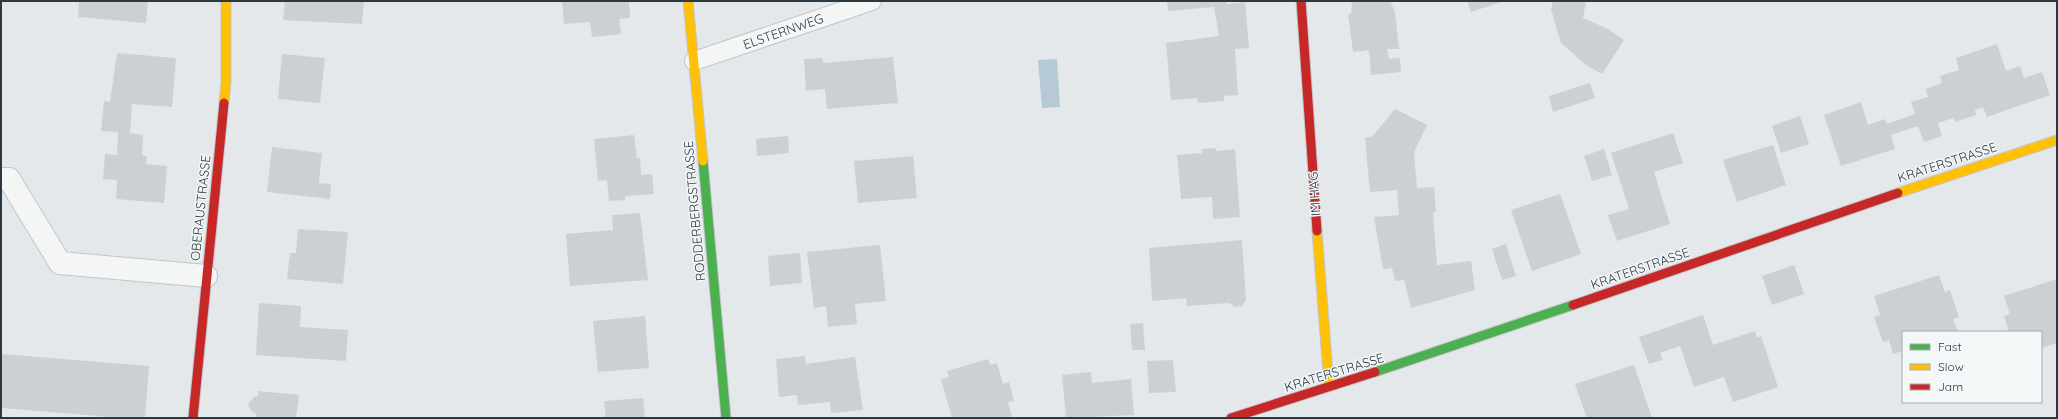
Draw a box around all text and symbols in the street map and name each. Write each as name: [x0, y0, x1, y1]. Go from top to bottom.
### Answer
street label: ELSTERNWEG: [741, 10, 825, 52]
street label: KRATERSTRASSE: [1895, 138, 1999, 186]
street label: RODDERBERGSTRASSE: [680, 140, 708, 282]
street label: OBERAUSTRASSE: [186, 154, 214, 262]
street label: IM HAG: [1304, 171, 1324, 217]
street label: KRATERSTRASSE: [1588, 244, 1692, 292]
legend: [1902, 331, 2042, 403]
text: Fast: [1938, 339, 1962, 354]
street label: KRATERSTRASSE: [1282, 349, 1386, 395]
text: Slow: [1938, 359, 1964, 374]
text: Jam: [1938, 379, 1963, 394]

